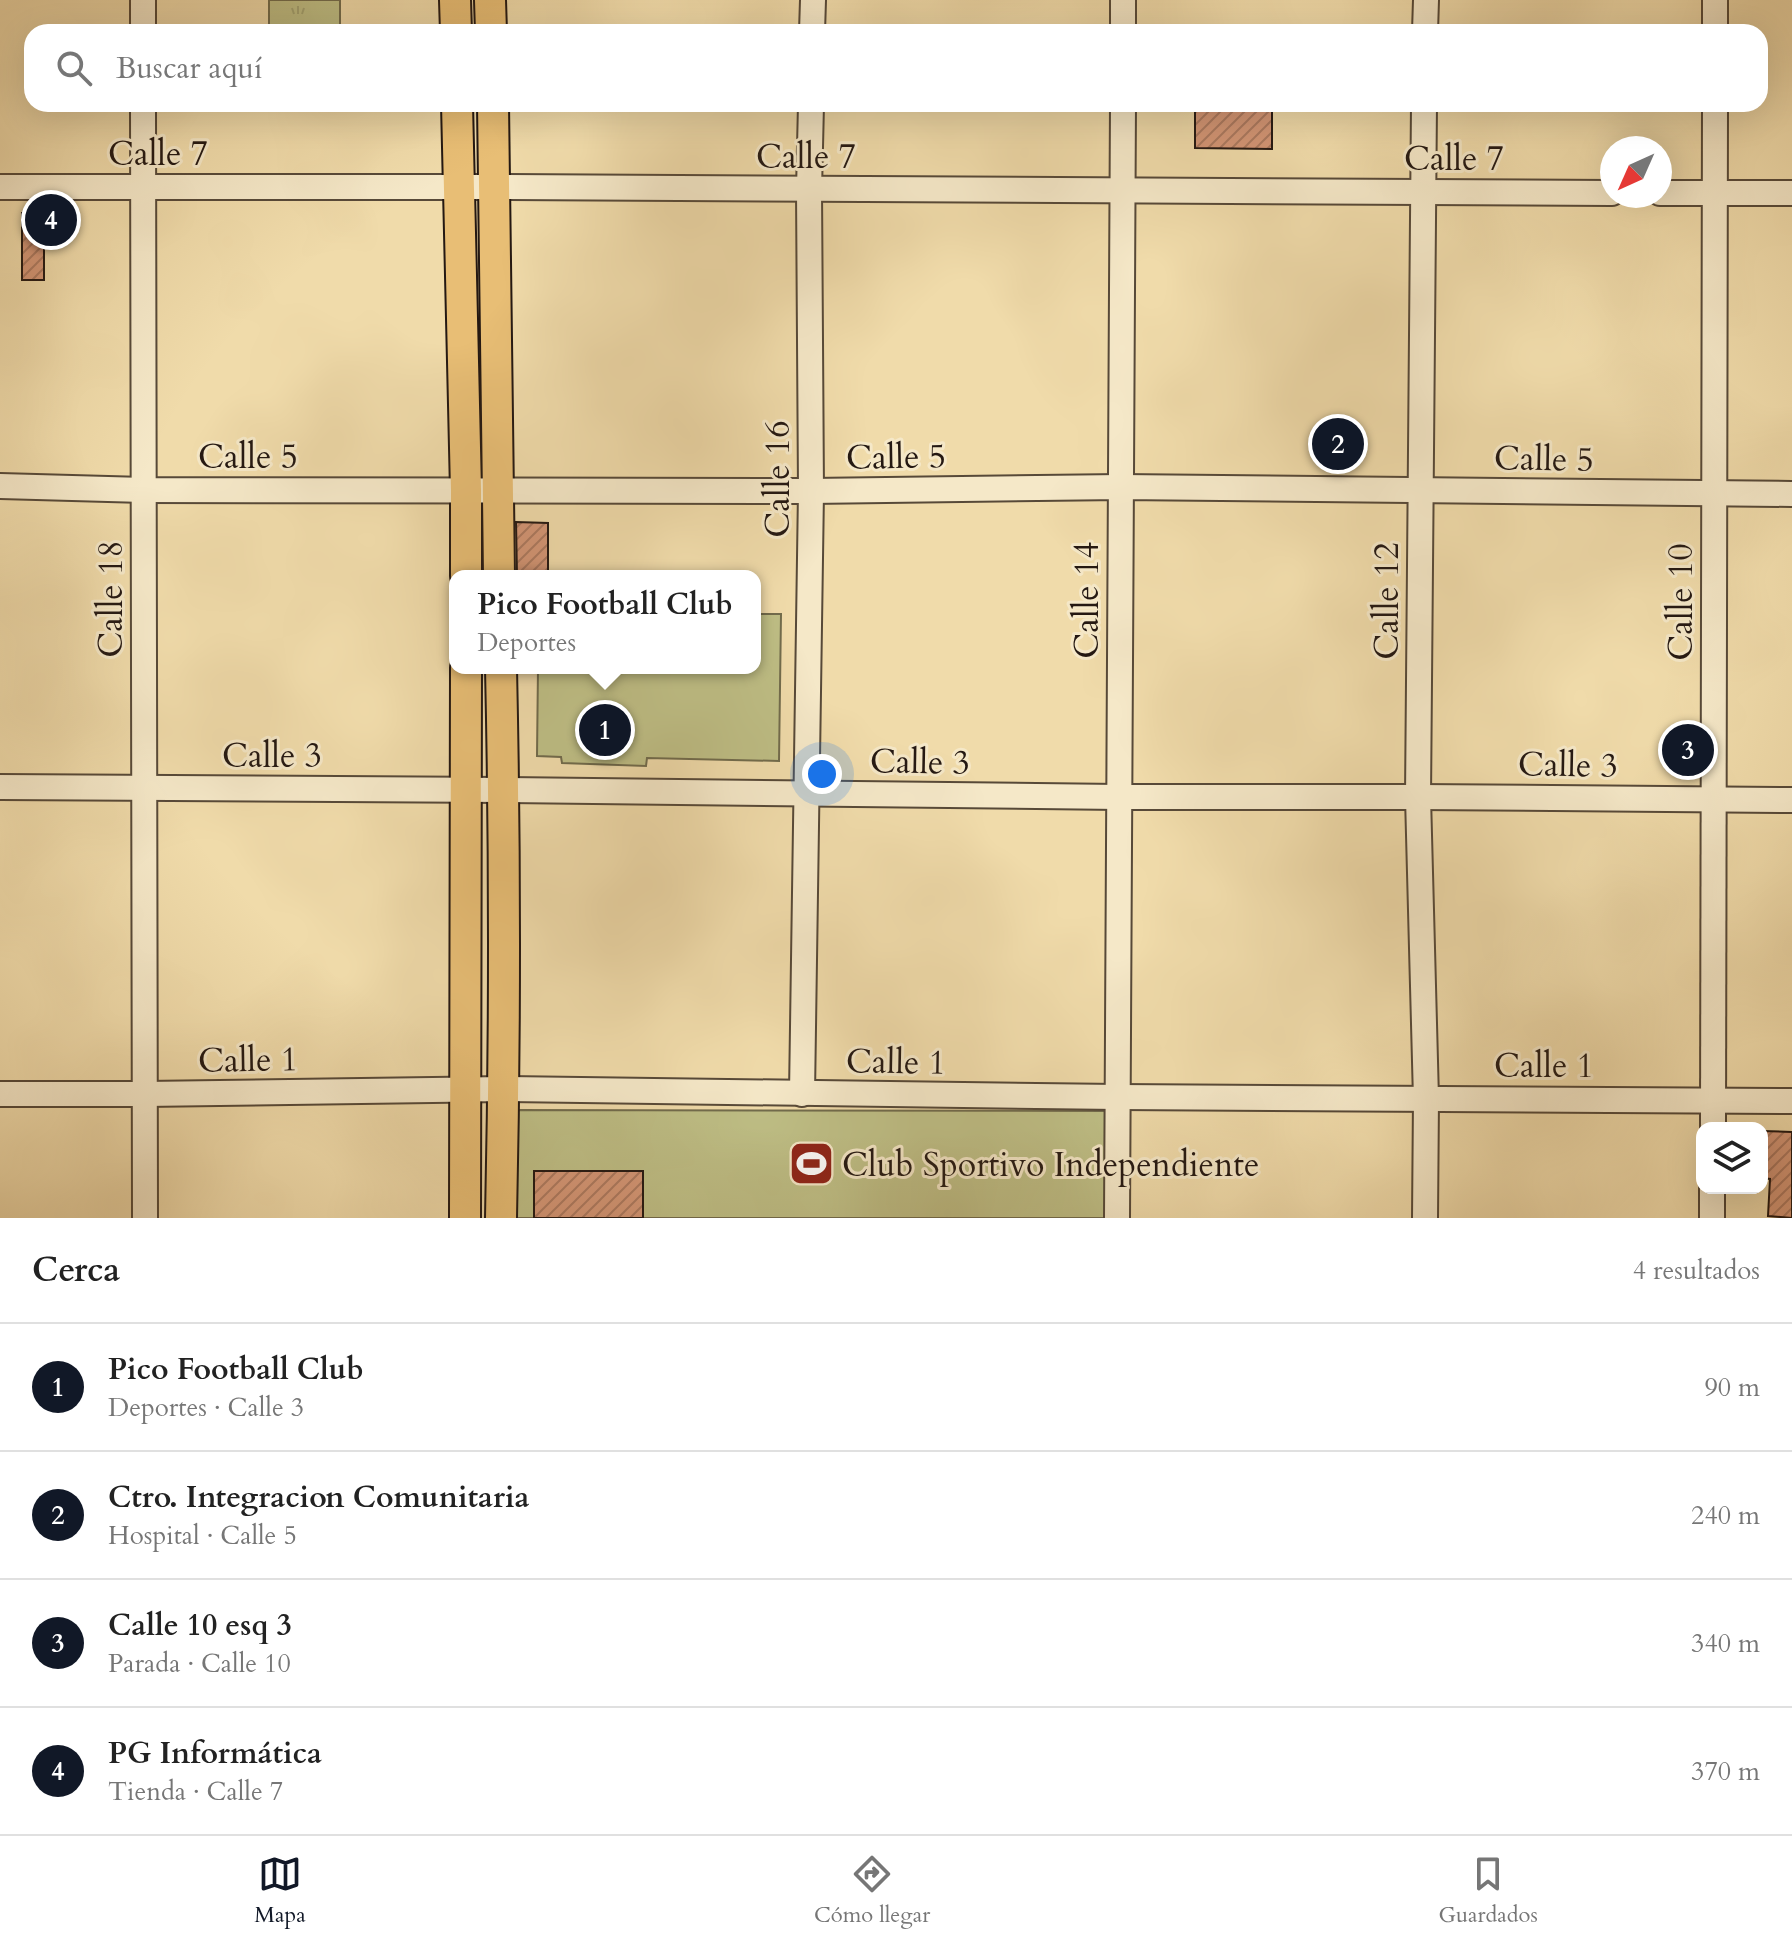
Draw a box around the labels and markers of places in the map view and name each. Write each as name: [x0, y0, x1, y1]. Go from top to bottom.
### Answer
pin: 4: [25, 190, 77, 250]
pin: 2: [1312, 414, 1364, 474]
pin: 1: [579, 700, 631, 760]
pin: 3: [1662, 720, 1714, 780]
sports icon: Club Sportivo Independiente: [787, 1140, 835, 1188]
place label: Club Sportivo Independiente: [842, 1142, 1260, 1188]

